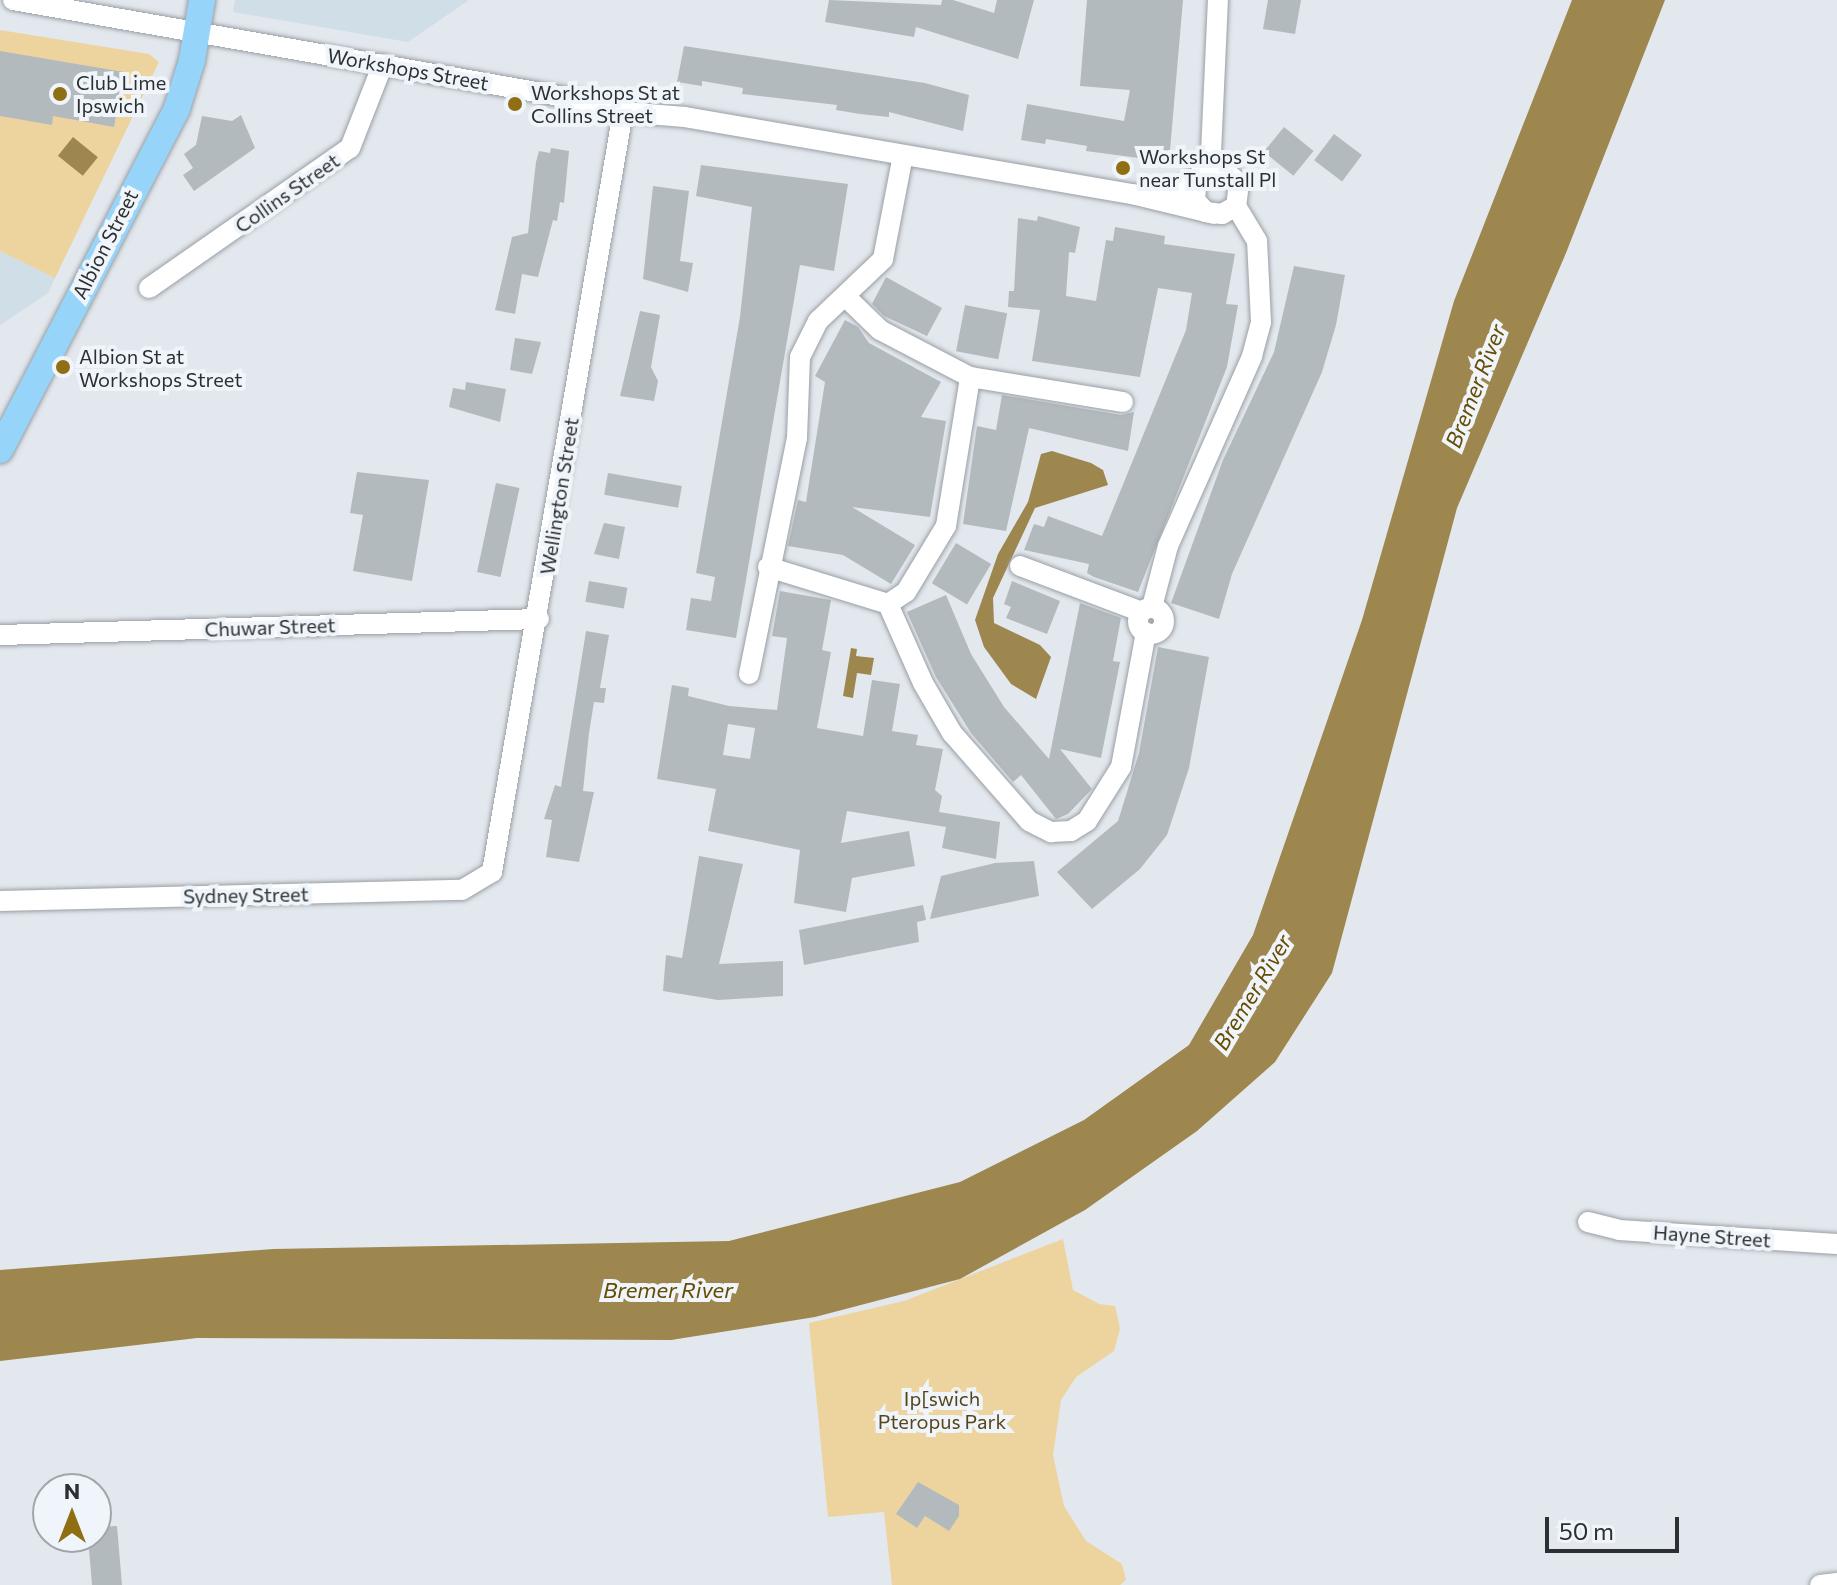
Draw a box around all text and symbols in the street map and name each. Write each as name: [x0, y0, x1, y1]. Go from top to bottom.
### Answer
street label: Workshops Street: [325, 43, 491, 95]
place label: Club Lime Ipswich: [76, 70, 166, 117]
place label: Workshops St at Collins Street: [531, 80, 680, 127]
marker: Club Lime Ipswich: [51, 85, 69, 103]
marker: Workshops St at Collins Street: [506, 95, 524, 113]
place label: Workshops St near Tunstall Pl: [1139, 144, 1276, 191]
street label: Collins Street: [230, 148, 344, 238]
marker: Workshops St near Tunstall Pl: [1114, 159, 1132, 177]
street label: Albion Street: [67, 185, 143, 303]
water label: Bremer River: [1439, 321, 1511, 451]
place label: Albion St at Workshops Street: [79, 344, 242, 391]
marker: Albion St at Workshops Street: [54, 358, 72, 376]
street label: Wellington Street: [535, 416, 583, 576]
street label: Chuwar Street: [204, 613, 336, 641]
street label: Sydney Street: [183, 882, 309, 908]
water label: Bremer River: [1207, 930, 1297, 1054]
street label: Hayne Street: [1652, 1220, 1772, 1252]
water label: Bremer River: [603, 1277, 733, 1303]
park label: Ip[swich Pteropus Park: [878, 1387, 1006, 1434]
north arrow: [32, 1473, 112, 1553]
text: N: [64, 1477, 80, 1504]
scale bar: [1549, 1501, 1683, 1551]
text: 50 m: [1559, 1516, 1614, 1545]

